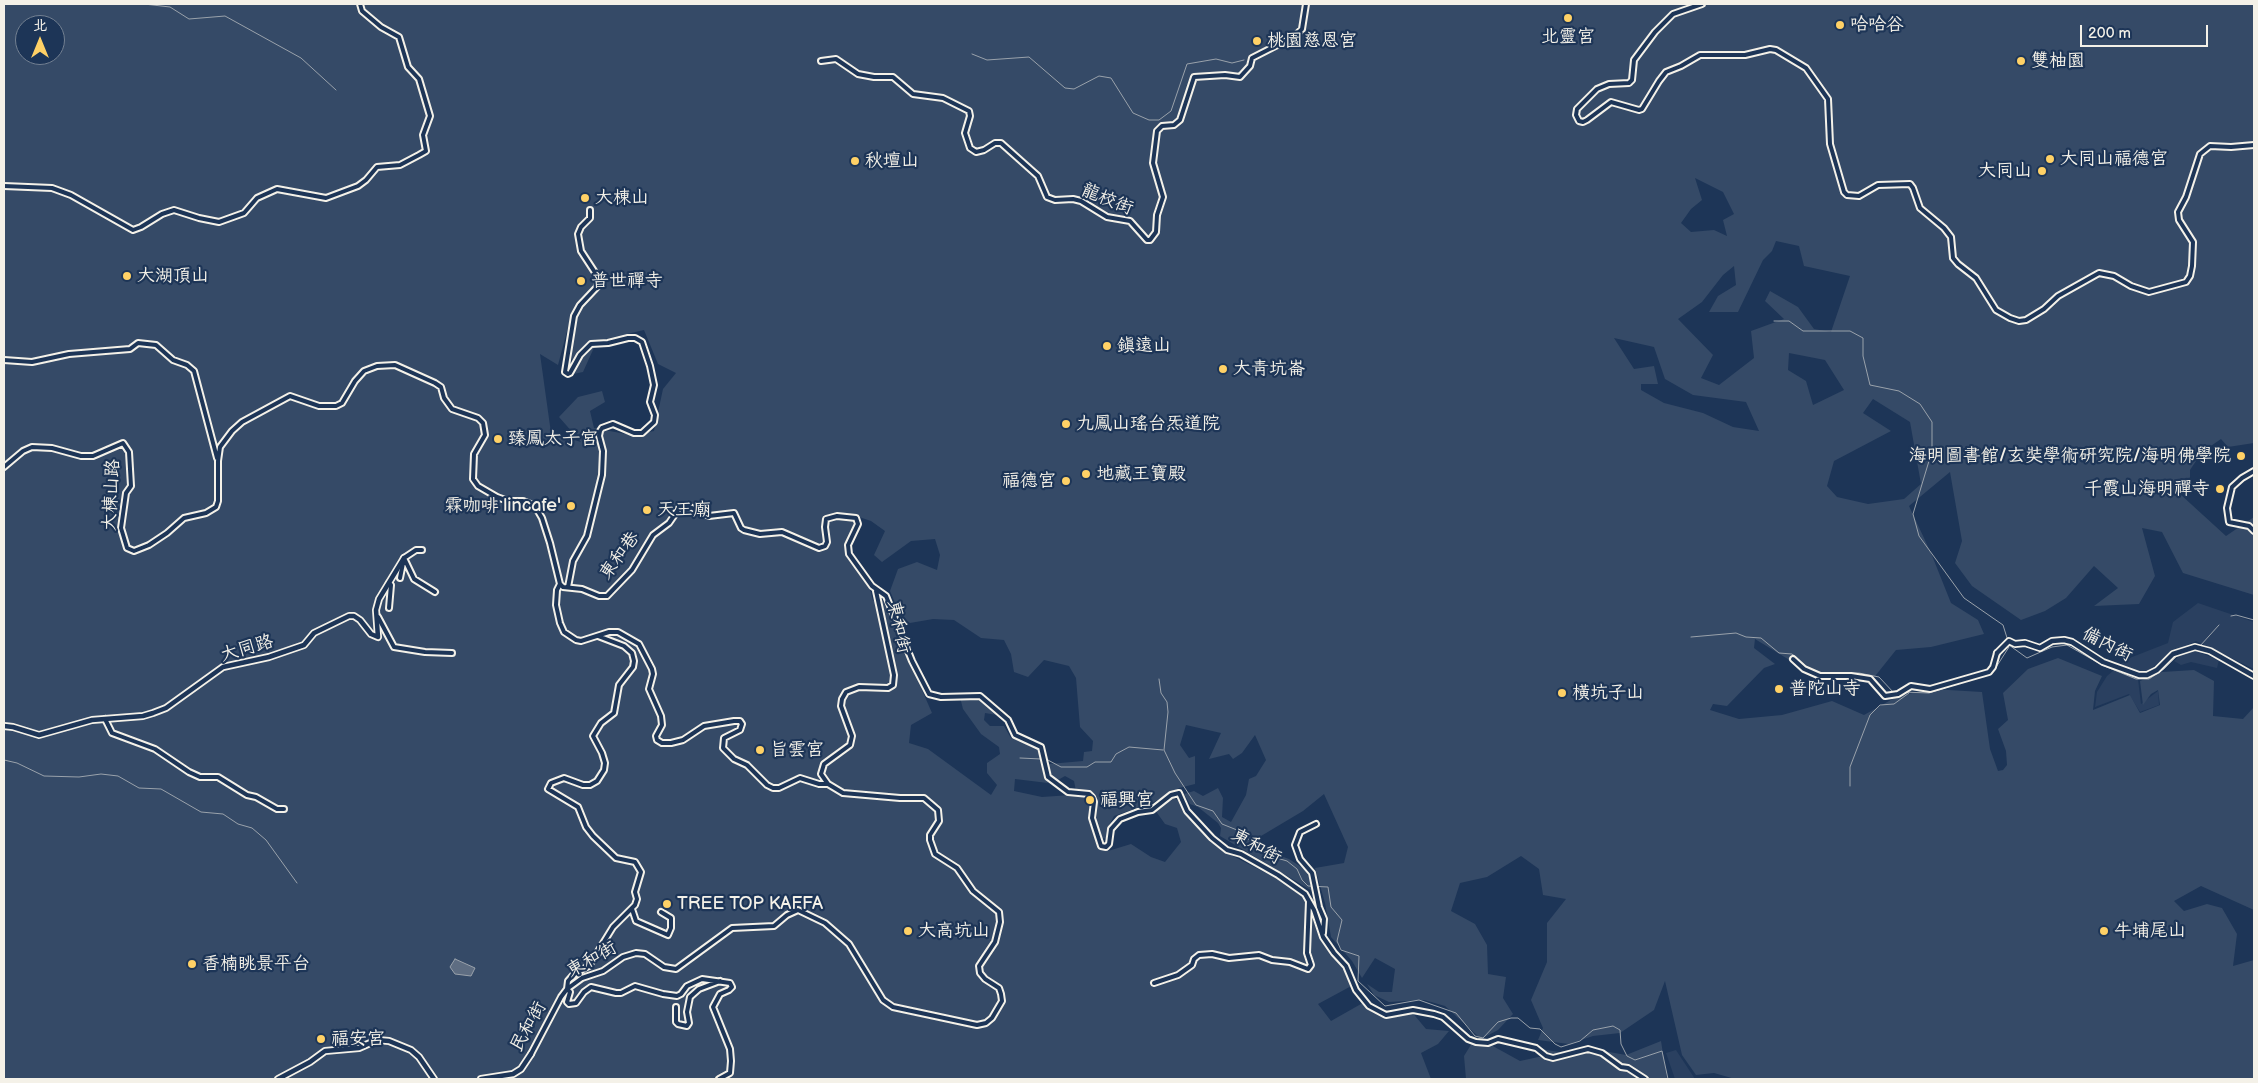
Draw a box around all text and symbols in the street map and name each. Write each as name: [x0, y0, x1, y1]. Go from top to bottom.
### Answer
marker: 北靈宮: [1562, 12, 1574, 24]
place label: 哈哈谷: [1850, 14, 1904, 36]
north arrow: [15, 15, 65, 65]
scale bar: [2083, 15, 2210, 47]
text: 北: [33, 17, 47, 34]
marker: 哈哈谷: [1834, 19, 1846, 31]
text: 200 m: [2088, 24, 2131, 43]
place label: 北靈宮: [1541, 26, 1595, 48]
place label: 桃園慈恩宮: [1267, 30, 1357, 52]
marker: 桃園慈恩宮: [1251, 35, 1263, 47]
place label: 雙柚園: [2031, 50, 2085, 72]
marker: 雙柚園: [2015, 55, 2027, 67]
place label: 大同山福德宮: [2060, 148, 2168, 170]
place label: 秋壇山: [865, 150, 919, 172]
marker: 大同山福德宮: [2044, 153, 2056, 165]
marker: 秋壇山: [849, 155, 861, 167]
place label: 大同山: [1978, 160, 2032, 182]
marker: 大同山: [2036, 165, 2048, 177]
street label: 龍校街: [1078, 180, 1136, 220]
place label: 大棟山: [595, 187, 649, 209]
marker: 大棟山: [579, 192, 591, 204]
place label: 大湖頂山: [137, 265, 209, 287]
marker: 大湖頂山: [121, 270, 133, 282]
place label: 普世禪寺: [591, 270, 663, 292]
marker: 普世禪寺: [575, 275, 587, 287]
place label: 鎮遠山: [1117, 335, 1171, 357]
marker: 鎮遠山: [1101, 340, 1113, 352]
place label: 大青坑崙: [1233, 358, 1305, 380]
marker: 大青坑崙: [1217, 363, 1229, 375]
place label: 九鳳山瑤台炁道院: [1076, 413, 1220, 435]
marker: 九鳳山瑤台炁道院: [1060, 418, 1072, 430]
place label: 臻鳳太子宮: [508, 428, 598, 450]
marker: 臻鳳太子宮: [492, 433, 504, 445]
place label: 海明圖書館/玄奘學術研究院/海明佛學院: [1909, 445, 2231, 467]
marker: 海明圖書館/玄奘學術研究院/海明佛學院: [2235, 450, 2247, 462]
street label: 大棟山路: [99, 458, 125, 532]
place label: 地藏王寶殿: [1096, 463, 1186, 485]
marker: 地藏王寶殿: [1080, 468, 1092, 480]
place label: 福德宮: [1002, 470, 1056, 492]
marker: 福德宮: [1060, 475, 1072, 487]
place label: 千霞山海明禪寺: [2084, 478, 2210, 500]
marker: 千霞山海明禪寺: [2214, 483, 2226, 495]
place label: 霖咖啡 lincafe': [444, 495, 561, 517]
place label: 天王廟: [657, 499, 711, 521]
marker: 霖咖啡 lincafe': [565, 500, 577, 512]
marker: 天王廟: [641, 504, 653, 516]
street label: 東和巷: [595, 528, 645, 584]
street label: 東和街: [882, 598, 914, 656]
street label: 備內街: [2078, 623, 2136, 667]
street label: 大同路: [218, 631, 276, 667]
place label: 普陀山寺: [1789, 678, 1861, 700]
place label: 橫坑子山: [1572, 682, 1644, 704]
marker: 普陀山寺: [1773, 683, 1785, 695]
marker: 橫坑子山: [1556, 687, 1568, 699]
place label: 旨雲宮: [770, 739, 824, 761]
marker: 旨雲宮: [754, 744, 766, 756]
place label: 福興宮: [1100, 789, 1154, 811]
marker: 福興宮: [1084, 794, 1096, 806]
street label: 東和街: [1227, 824, 1285, 870]
place label: TREE TOP KAFFA: [677, 893, 823, 915]
marker: TREE TOP KAFFA: [661, 898, 673, 910]
place label: 大高坑山: [918, 920, 990, 942]
place label: 牛埔尾山: [2114, 920, 2186, 942]
marker: 大高坑山: [902, 925, 914, 937]
marker: 牛埔尾山: [2098, 925, 2110, 937]
street label: 東和街: [563, 937, 621, 983]
place label: 香楠眺景平台: [202, 953, 310, 975]
marker: 香楠眺景平台: [186, 958, 198, 970]
street label: 民和街: [506, 998, 552, 1056]
place label: 福安宮: [331, 1028, 385, 1050]
marker: 福安宮: [315, 1033, 327, 1045]

